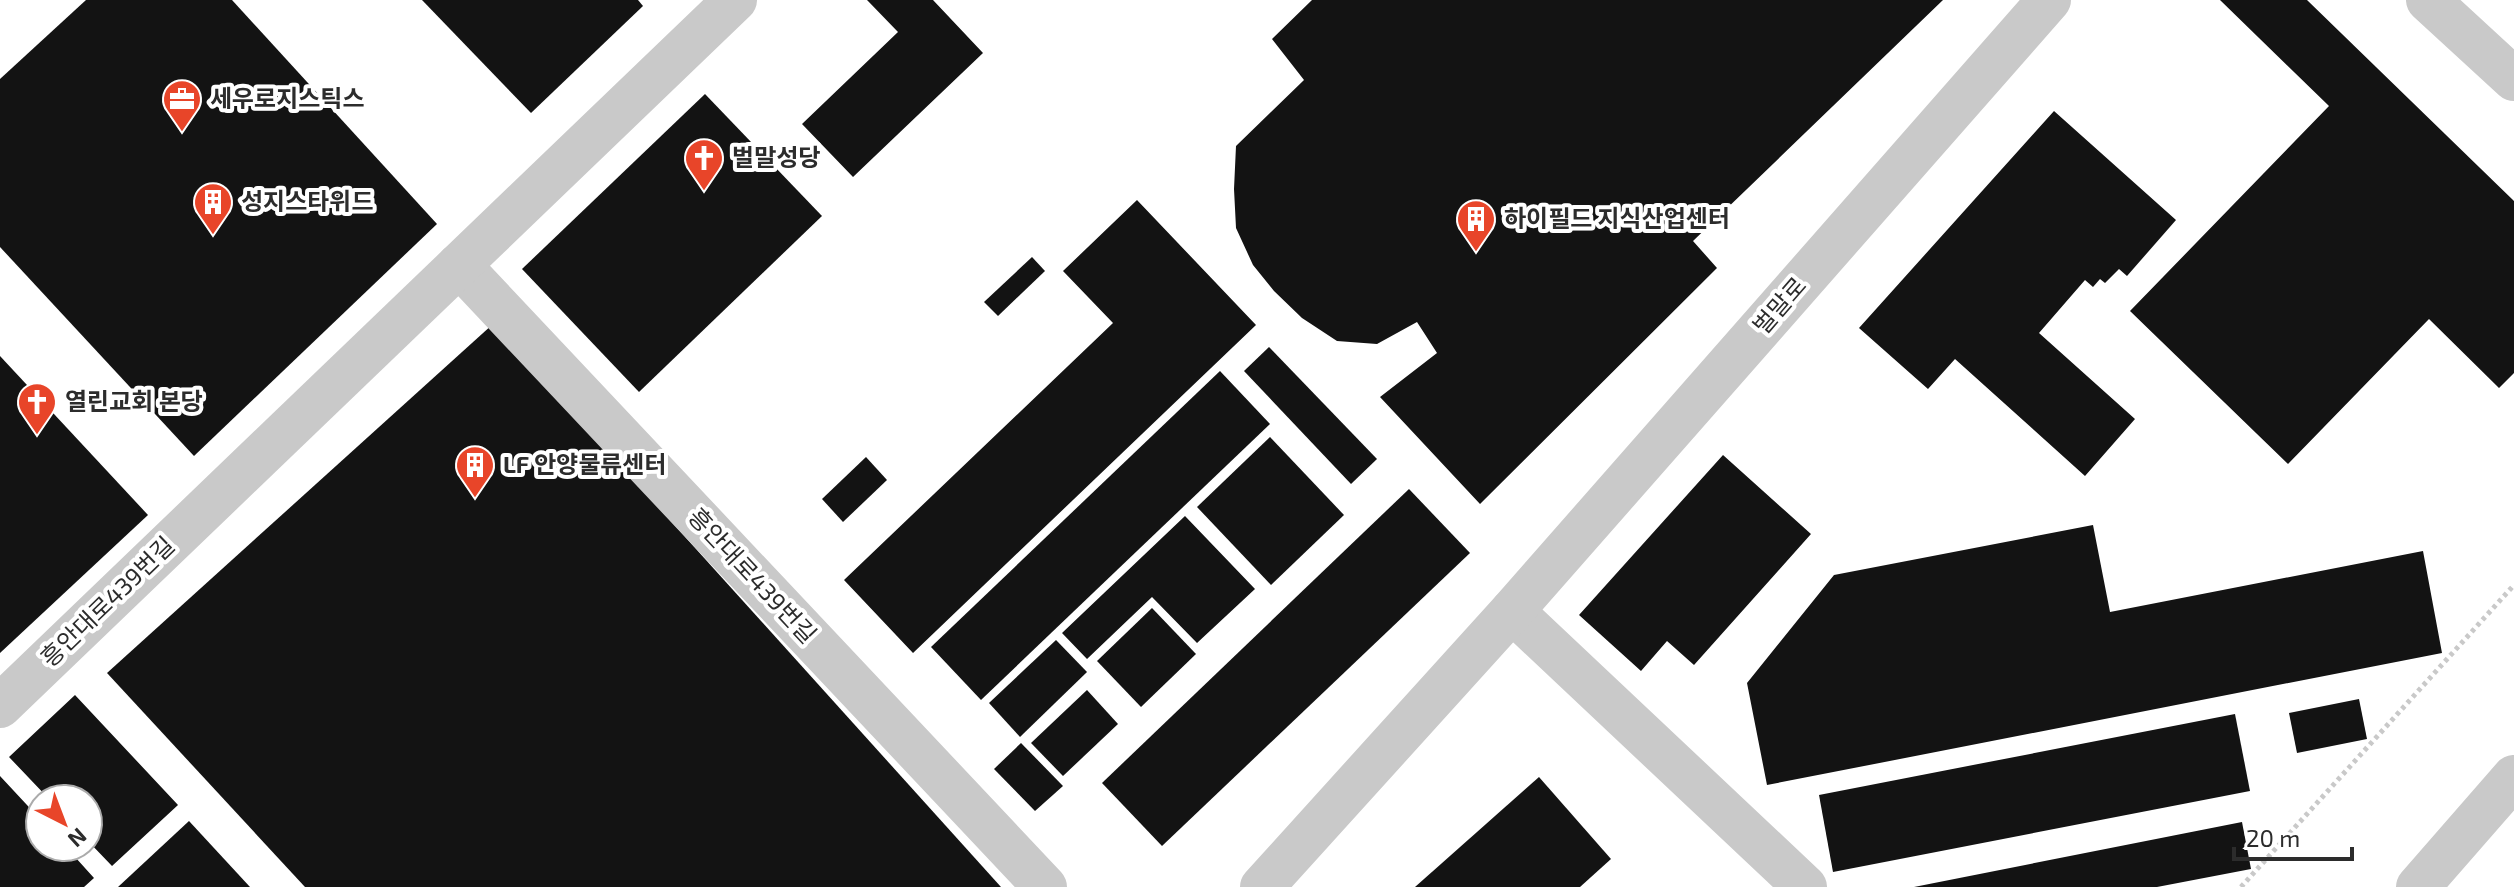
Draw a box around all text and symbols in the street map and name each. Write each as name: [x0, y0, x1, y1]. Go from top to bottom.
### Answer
office icon: 세우로지스틱스: [161, 78, 203, 133]
place label: 세우로지스틱스: [210, 83, 365, 112]
church icon: 벌말성당: [683, 137, 725, 192]
place label: 벌말성당: [732, 142, 820, 171]
building icon: 성지스타위드: [192, 181, 234, 236]
place label: 성지스타위드: [241, 186, 373, 215]
building icon: 하이필드 지식산업센터: [1455, 198, 1497, 253]
place label: 하이필드 지식산업센터: [1504, 203, 1730, 232]
street label: 벌말로: [1746, 271, 1812, 340]
church icon: 열린교회 본당: [16, 381, 58, 436]
place label: 열린교회 본당: [65, 386, 203, 415]
building icon: LF 안양물류센터: [454, 444, 496, 499]
place label: LF 안양물류센터: [503, 449, 666, 478]
street label: 흥안대로439번길: [683, 501, 823, 649]
street label: 흥안대로439번길: [34, 530, 180, 672]
north arrow: [24, 783, 104, 863]
scale bar: [2234, 811, 2352, 861]
text: 20 m: [2246, 823, 2300, 852]
text: N: [63, 824, 93, 854]

